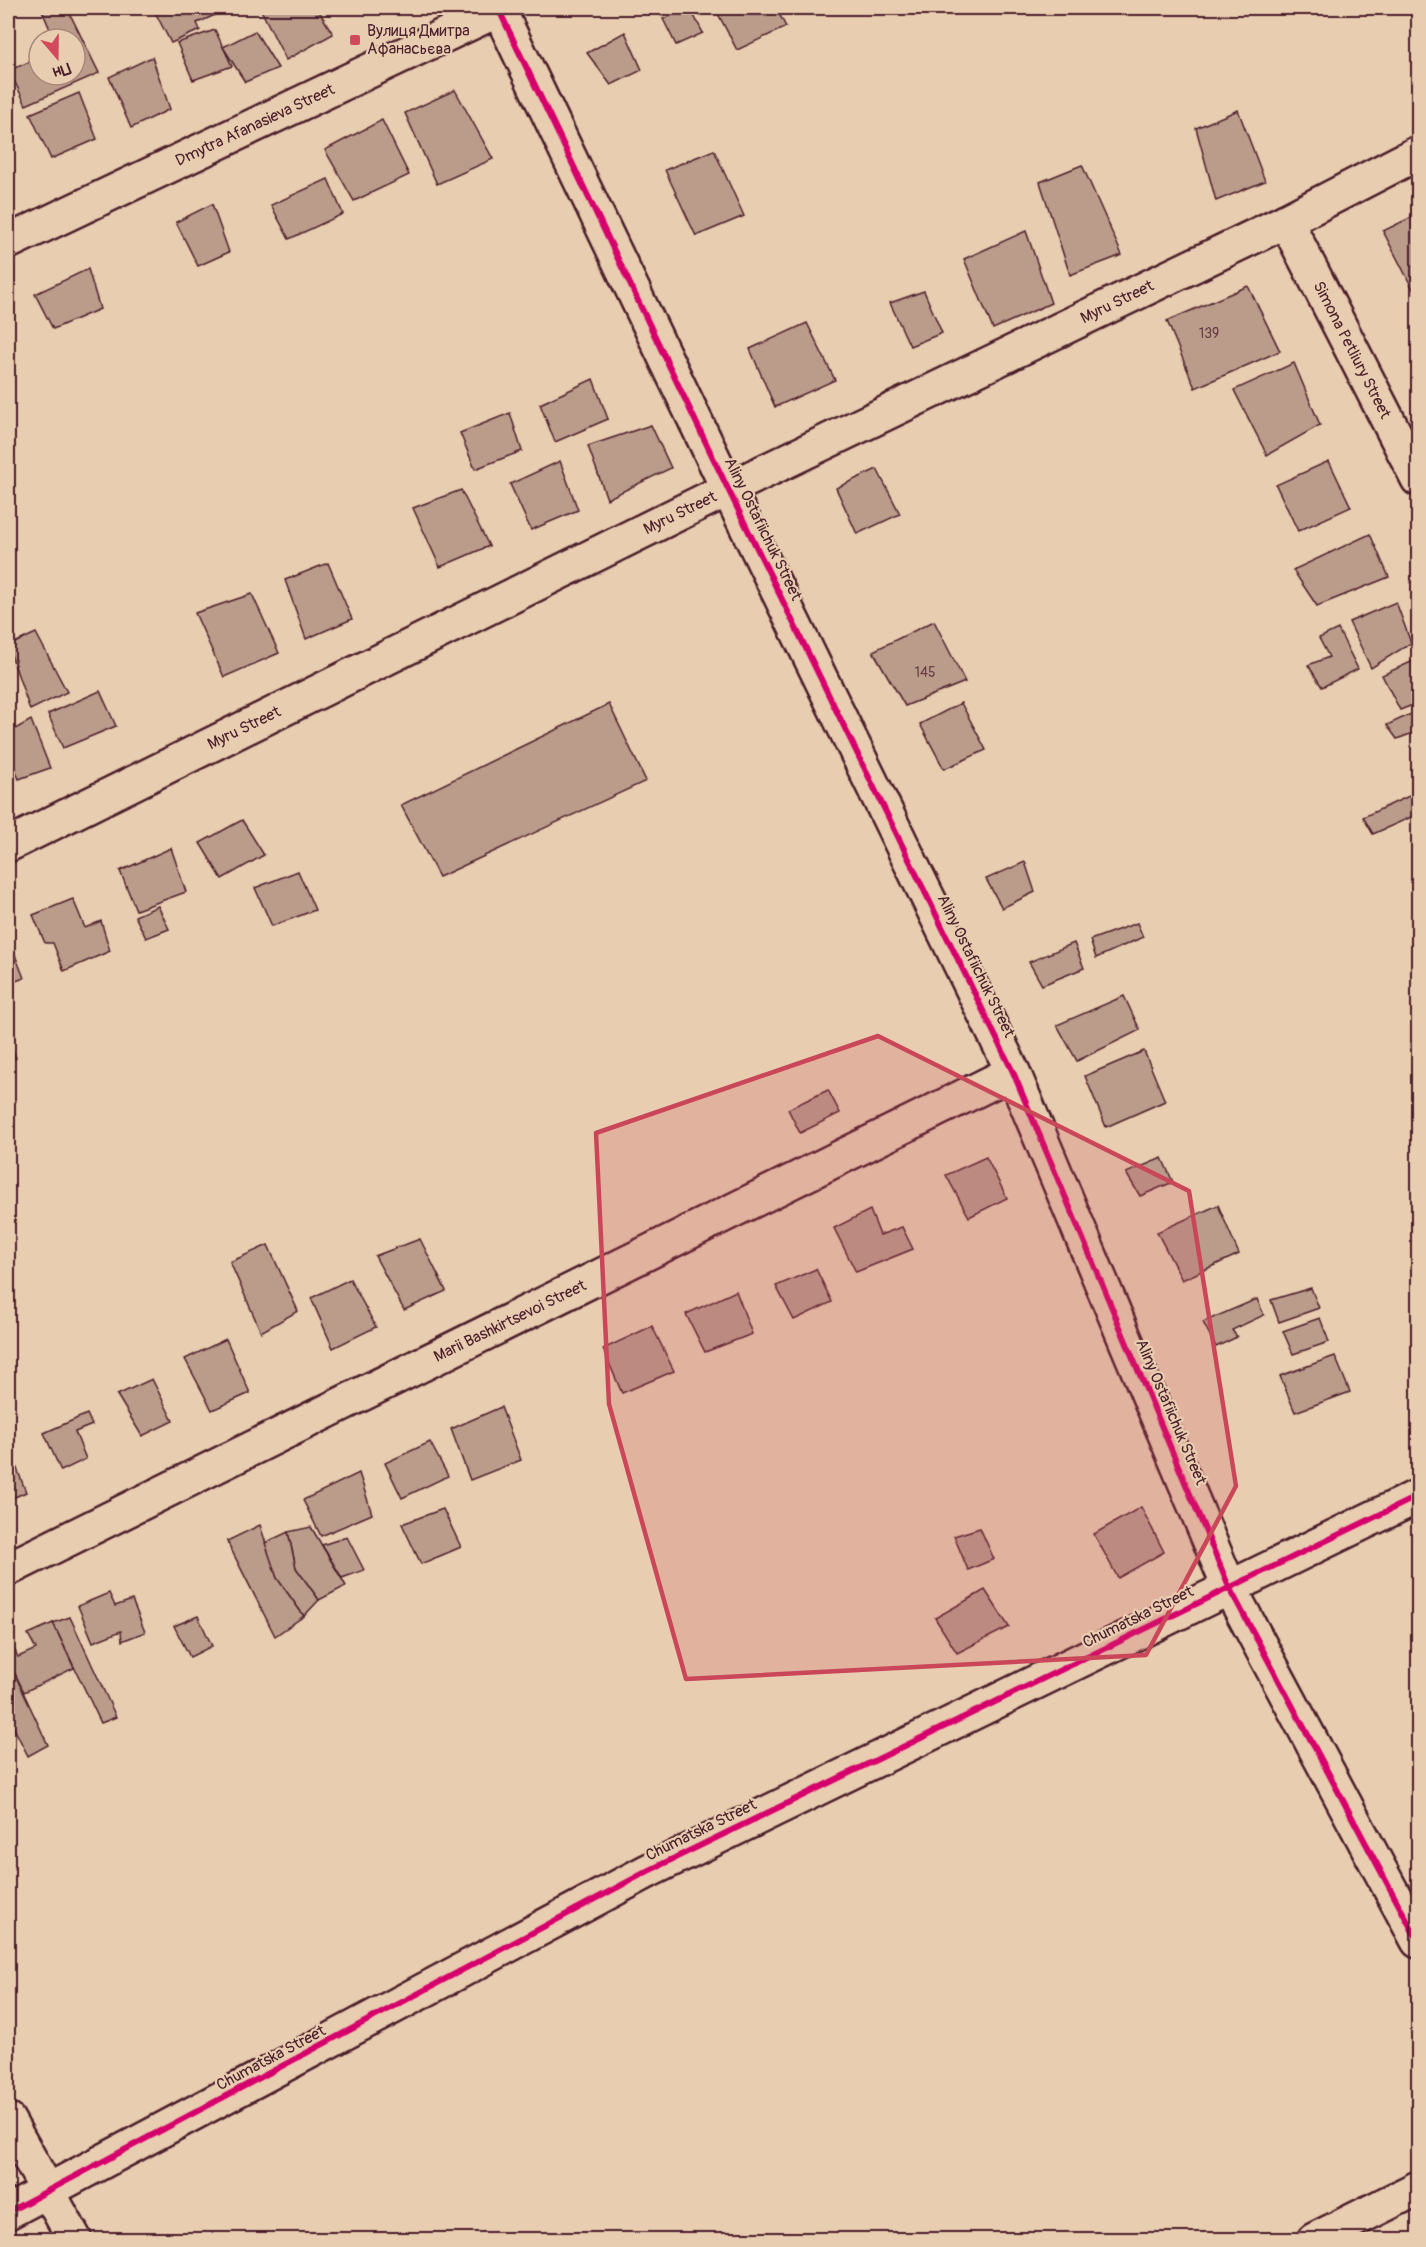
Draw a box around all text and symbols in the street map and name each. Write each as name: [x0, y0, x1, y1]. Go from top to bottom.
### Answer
place label: Вулиця Дмитра Афанасьєва: [367, 21, 470, 59]
north arrow: [27, 27, 87, 87]
marker: Вулиця Дмитра Афанасьєва: [348, 33, 362, 47]
text: Пн: [50, 58, 73, 83]
street label: Dmytra Afanasieva Street: [172, 79, 338, 171]
street label: Myru Street: [1077, 275, 1157, 328]
street label: Simona Petliury Street: [1309, 278, 1396, 423]
house number: 139: [1199, 325, 1219, 342]
street label: Aliny Ostafiichuk Street: [720, 454, 807, 604]
street label: Myru Street: [640, 486, 720, 539]
house number: 145: [914, 664, 936, 681]
street label: Myru Street: [204, 701, 284, 754]
street label: Aliny Ostafiichuk Street: [933, 891, 1020, 1041]
street label: Marii Bashkirtsevoi Street: [430, 1275, 590, 1367]
street label: Aliny Ostafiichuk Street: [1131, 1336, 1211, 1488]
street label: Chumatska Street: [1079, 1581, 1197, 1652]
street label: Chumatska Street: [642, 1794, 760, 1865]
street label: Chumatska Street: [213, 2021, 329, 2095]

